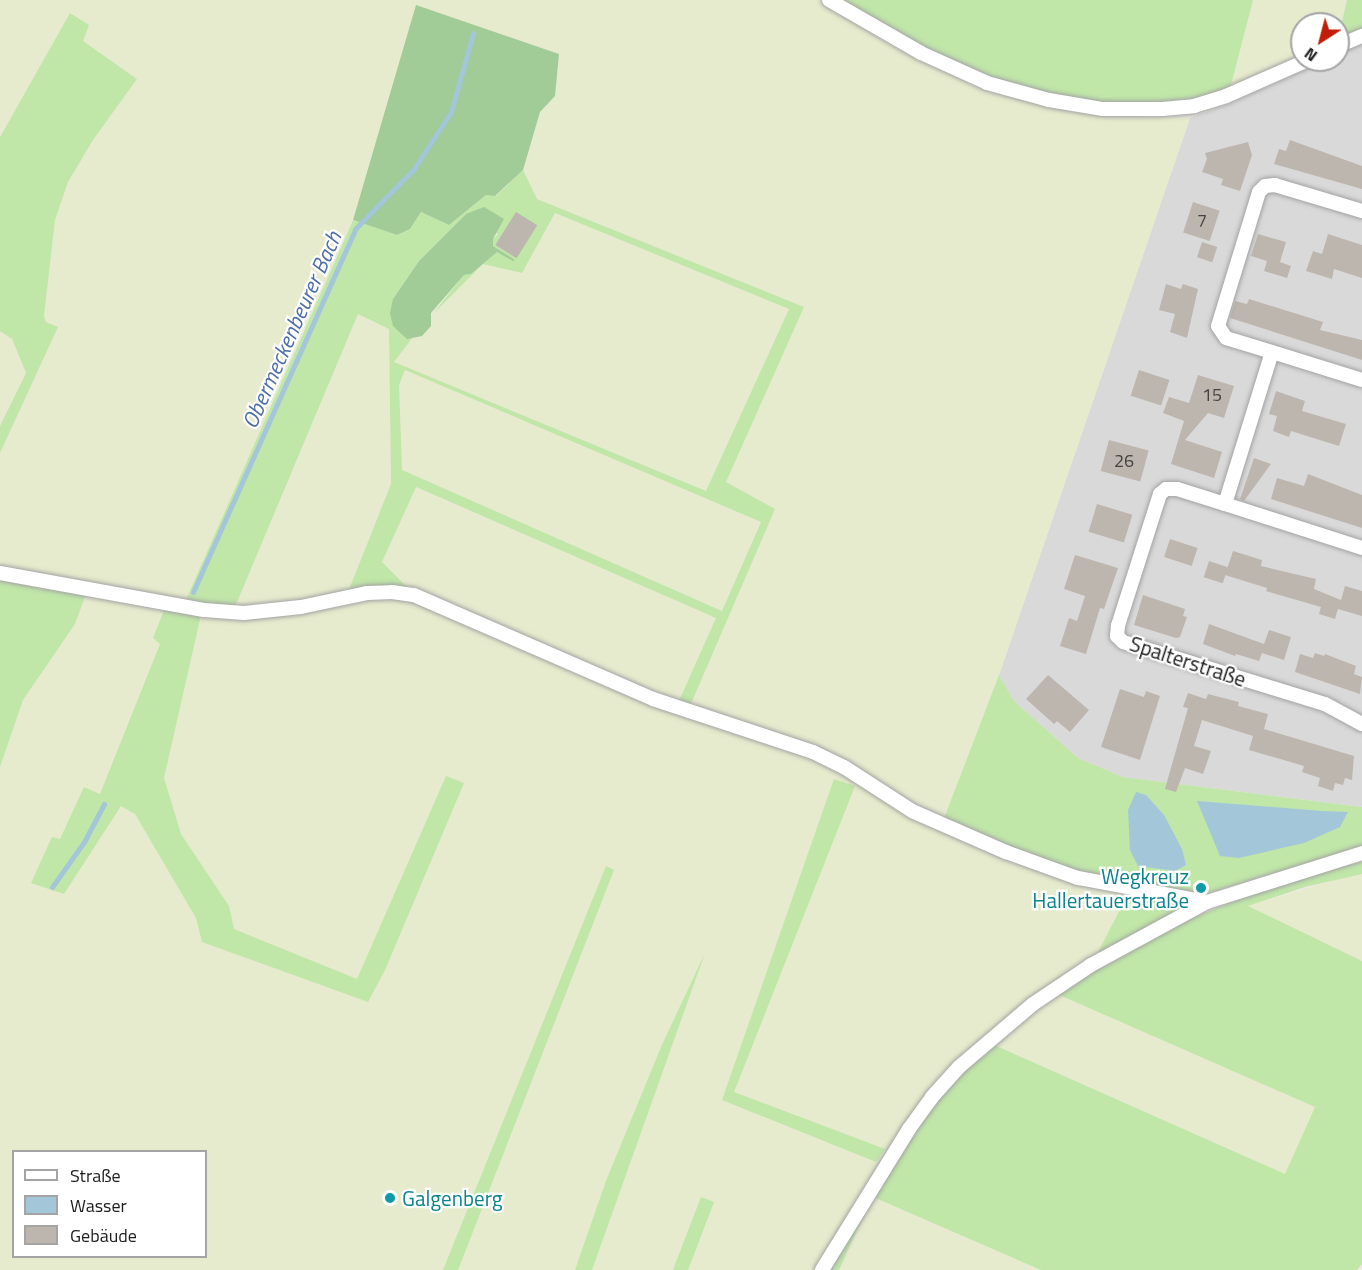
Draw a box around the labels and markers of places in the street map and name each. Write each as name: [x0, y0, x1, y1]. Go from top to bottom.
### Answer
place label: Wegkreuz Hallertauerstraße: [1032, 863, 1189, 913]
marker: Wegkreuz Hallertauerstraße: [1194, 881, 1208, 895]
place label: Galgenberg: [402, 1185, 503, 1211]
marker: Galgenberg: [383, 1191, 397, 1205]

